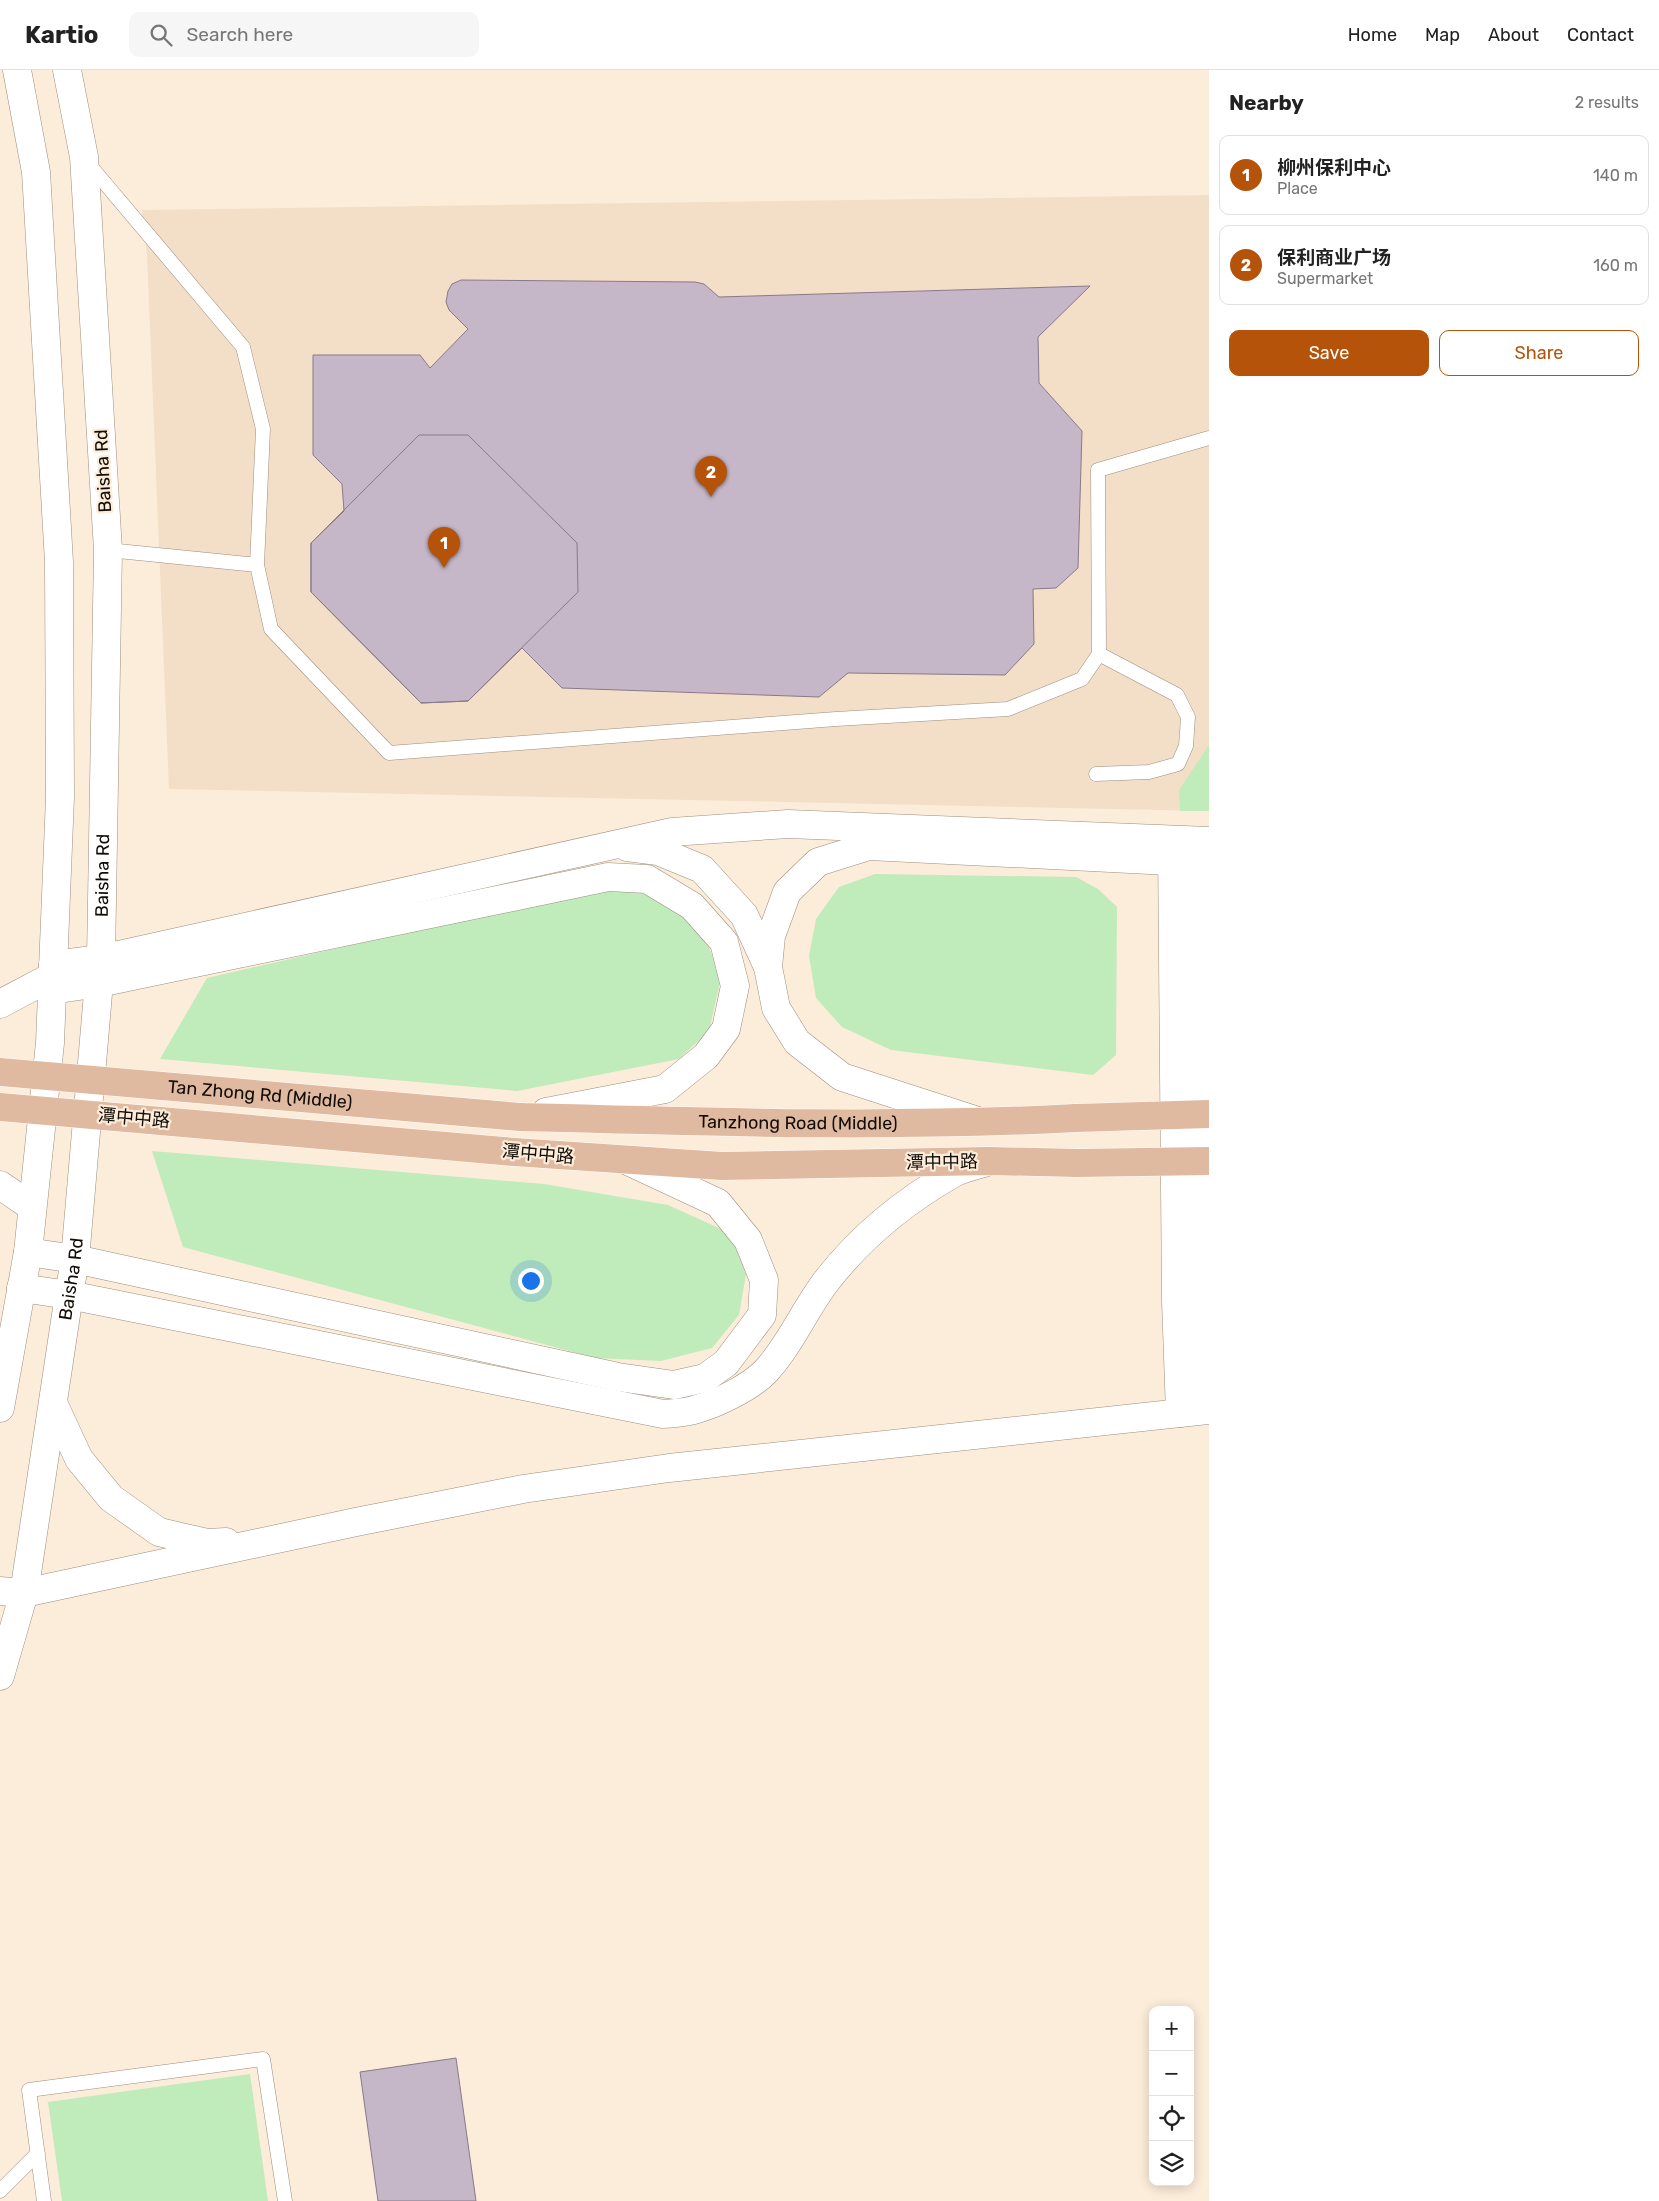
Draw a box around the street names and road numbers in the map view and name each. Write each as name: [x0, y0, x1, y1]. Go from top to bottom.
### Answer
street label: Baisha Rd: [90, 429, 116, 513]
street label: Baisha Rd: [91, 834, 114, 917]
street label: Tan Zhong Rd (Middle): [167, 1076, 353, 1113]
street label: 潭中中路: [97, 1104, 171, 1132]
street label: Tanzhong Road (Middle): [698, 1111, 898, 1134]
street label: 潭中中路: [501, 1140, 575, 1168]
street label: 潭中中路: [906, 1150, 978, 1174]
street label: Baisha Rd: [54, 1237, 88, 1322]

